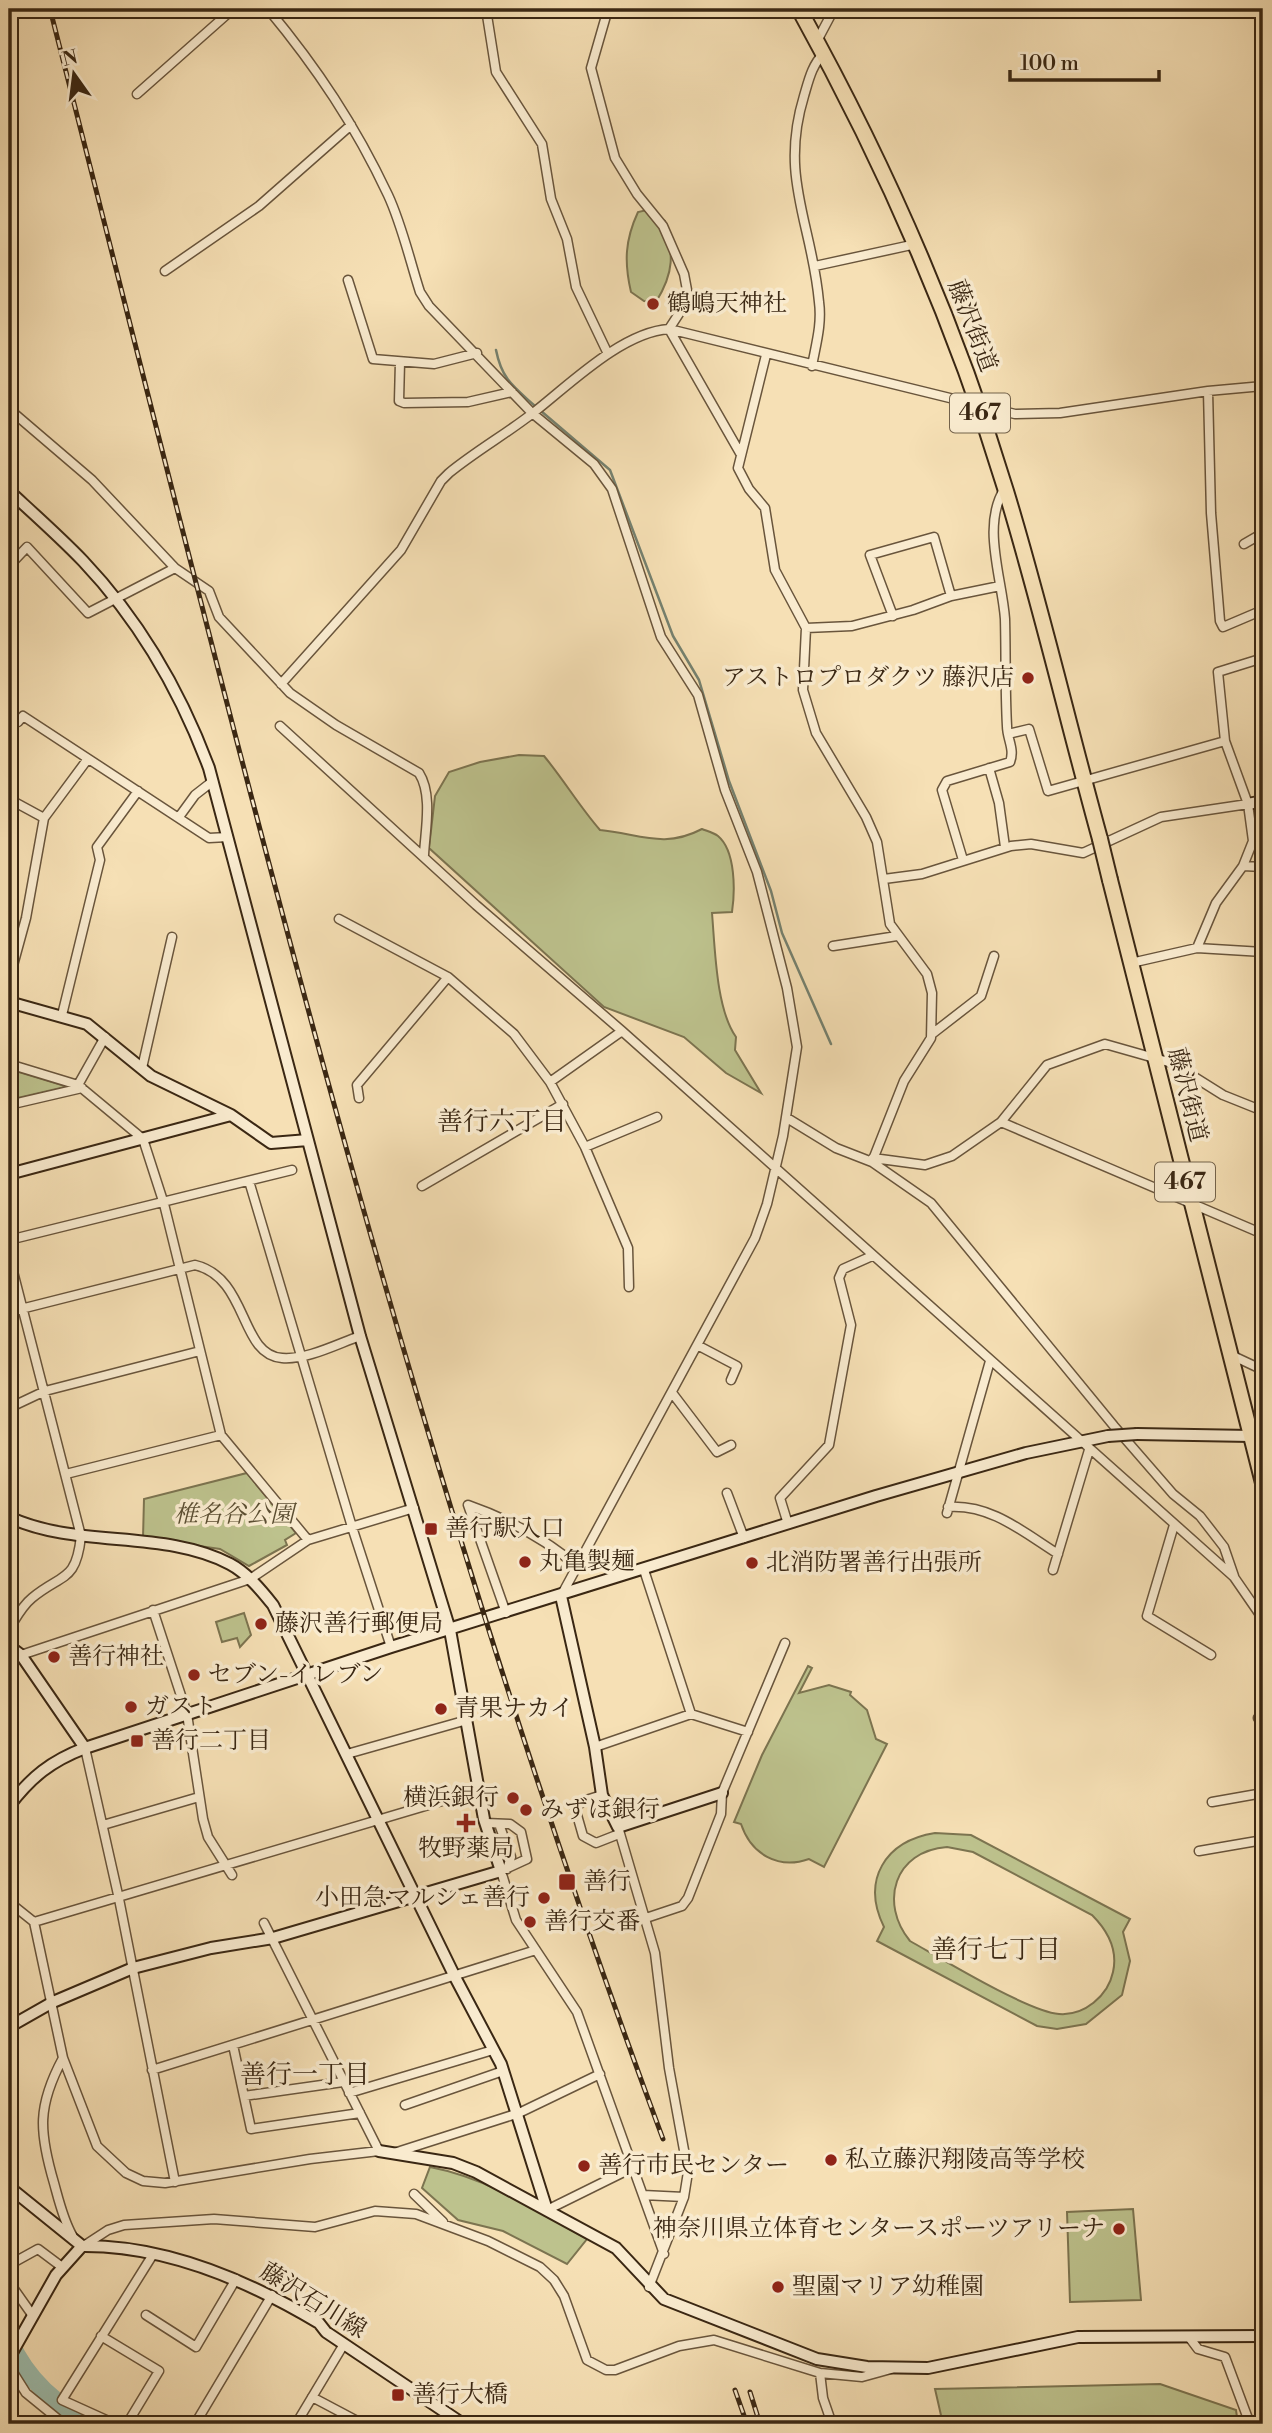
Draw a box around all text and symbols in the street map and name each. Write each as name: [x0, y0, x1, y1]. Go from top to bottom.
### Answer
north arrow: [38, 38, 108, 108]
scale bar: [1010, 38, 1158, 82]
text: N: [60, 45, 80, 72]
text: 100 m: [1020, 51, 1079, 77]
street label: 藤沢街道: [941, 276, 1003, 376]
place label: 鶴嶋天神社: [667, 289, 787, 319]
marker: 鶴嶋天神社: [645, 296, 661, 312]
road number: 467: [950, 394, 1010, 432]
place label: アストロプロダクツ 藤沢店: [722, 663, 1014, 693]
marker: アストロプロダクツ 藤沢店: [1020, 670, 1036, 686]
street label: 藤沢街道: [1161, 1045, 1213, 1145]
district label: 善行六丁目: [437, 1106, 567, 1138]
road number: 467: [1155, 1162, 1215, 1202]
park label: 椎名谷公園: [174, 1500, 298, 1530]
place label: 善行駅入口: [445, 1514, 565, 1544]
marker: 善行駅入口: [423, 1521, 439, 1537]
place label: 丸亀製麺: [539, 1547, 635, 1577]
place label: 北消防署善行出張所: [766, 1548, 982, 1578]
marker: 丸亀製麺: [517, 1554, 533, 1570]
marker: 北消防署善行出張所: [744, 1555, 760, 1571]
place label: 藤沢善行郵便局: [275, 1609, 443, 1639]
marker: 藤沢善行郵便局: [253, 1616, 269, 1632]
place label: 善行神社: [68, 1642, 164, 1672]
marker: 善行神社: [46, 1649, 62, 1665]
place label: セブン-イレブン: [208, 1660, 384, 1690]
marker: セブン-イレブン: [186, 1667, 202, 1683]
place label: ガスト: [145, 1692, 217, 1722]
place label: 青果ナカイ: [455, 1694, 574, 1724]
marker: ガスト: [123, 1699, 139, 1715]
marker: 青果ナカイ: [433, 1701, 449, 1717]
place label: 善行二丁目: [151, 1726, 271, 1756]
marker: 善行二丁目: [129, 1733, 145, 1749]
place label: 横浜銀行: [403, 1783, 499, 1813]
marker: 横浜銀行: [505, 1790, 521, 1806]
place label: みずほ銀行: [540, 1795, 660, 1825]
marker: みずほ銀行: [518, 1802, 534, 1818]
marker: 牧野薬局: [458, 1815, 474, 1831]
place label: 牧野薬局: [418, 1834, 514, 1864]
place label: 善行: [583, 1867, 631, 1897]
marker: 善行: [557, 1872, 577, 1892]
place label: 小田急マルシェ善行: [315, 1883, 530, 1913]
marker: 小田急マルシェ善行: [536, 1890, 552, 1906]
place label: 善行交番: [544, 1907, 640, 1937]
marker: 善行交番: [522, 1914, 538, 1930]
district label: 善行七丁目: [931, 1934, 1061, 1966]
district label: 善行一丁目: [240, 2059, 370, 2091]
place label: 私立藤沢翔陵高等学校: [845, 2145, 1085, 2175]
place label: 善行市民センター: [598, 2151, 789, 2181]
marker: 私立藤沢翔陵高等学校: [823, 2152, 839, 2168]
marker: 善行市民センター: [576, 2158, 592, 2174]
place label: 神奈川県立体育センタースポーツアリーナ: [653, 2214, 1105, 2244]
marker: 神奈川県立体育センタースポーツアリーナ: [1111, 2221, 1127, 2237]
street label: 藤沢石川線: [254, 2256, 372, 2346]
place label: 聖園マリア幼稚園: [792, 2272, 984, 2302]
marker: 聖園マリア幼稚園: [770, 2279, 786, 2295]
place label: 善行大橋: [412, 2380, 508, 2410]
marker: 善行大橋: [390, 2387, 406, 2403]

